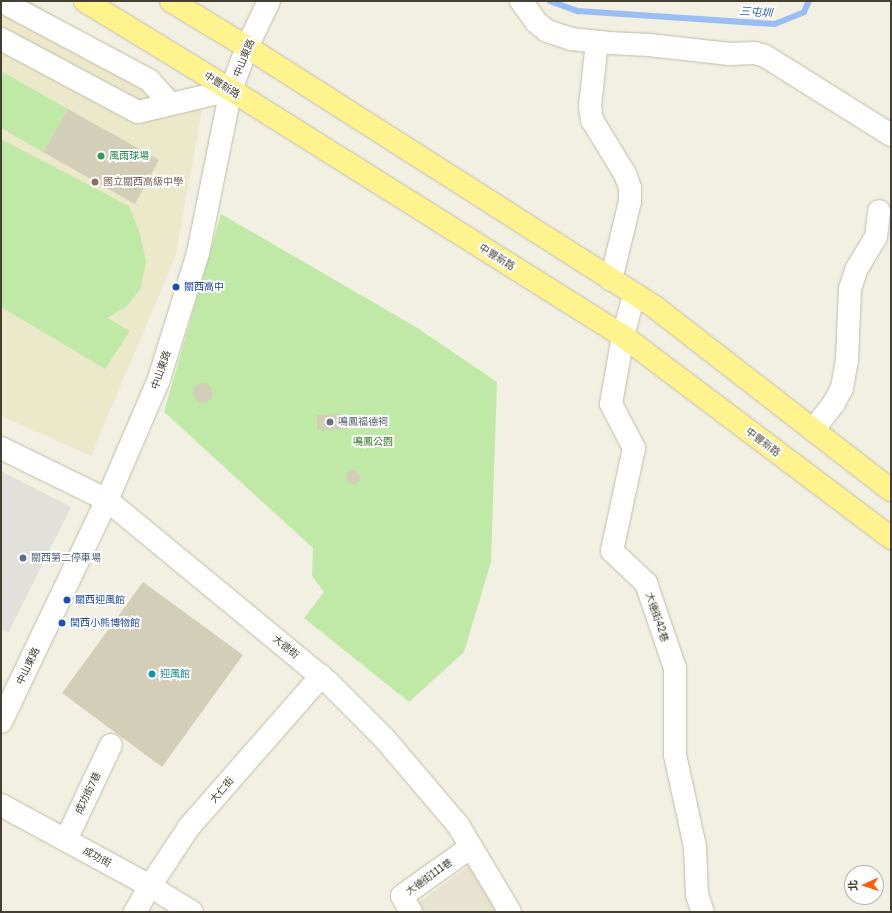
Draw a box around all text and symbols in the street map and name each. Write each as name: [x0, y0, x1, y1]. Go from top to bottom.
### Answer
water label: 三屯圳: [739, 5, 773, 19]
street label: 中山東路: [231, 37, 257, 79]
street label: 中豐新路: [202, 69, 242, 101]
place label: 風雨球場: [109, 150, 149, 162]
marker: 風雨球場: [96, 151, 106, 161]
place label: 國立關西高級中學: [103, 176, 183, 188]
marker: 國立關西高級中學: [90, 177, 100, 187]
street label: 中豐新路: [477, 241, 517, 273]
place label: 關西高中: [184, 281, 224, 293]
marker: 關西高中: [171, 282, 181, 292]
street label: 中山東路: [149, 349, 173, 391]
place label: 鳴鳳福德祠: [338, 416, 388, 428]
marker: 鳴鳳福德祠: [325, 417, 335, 427]
street label: 中豐新路: [743, 425, 783, 459]
park label: 鳴鳳公園: [353, 436, 393, 448]
place label: 關西第二停車場: [31, 552, 101, 564]
marker: 關西第二停車場: [18, 553, 28, 563]
street label: 大德街42巷: [643, 591, 671, 643]
place label: 關西迎風館: [75, 594, 125, 606]
marker: 關西迎風館: [62, 595, 72, 605]
place label: 関西小熊博物館: [70, 617, 140, 629]
marker: 関西小熊博物館: [57, 618, 67, 628]
street label: 大德街: [271, 633, 301, 661]
street label: 中山東路: [14, 645, 42, 687]
place label: 迎風館: [160, 668, 190, 680]
marker: 迎風館: [147, 669, 157, 679]
street label: 成功街7巷: [73, 770, 103, 816]
street label: 大仁街: [208, 775, 236, 805]
street label: 成功街: [81, 845, 113, 869]
street label: 大德街111巷: [403, 856, 455, 898]
north arrow: [844, 865, 884, 905]
text: 北: [846, 880, 859, 891]

